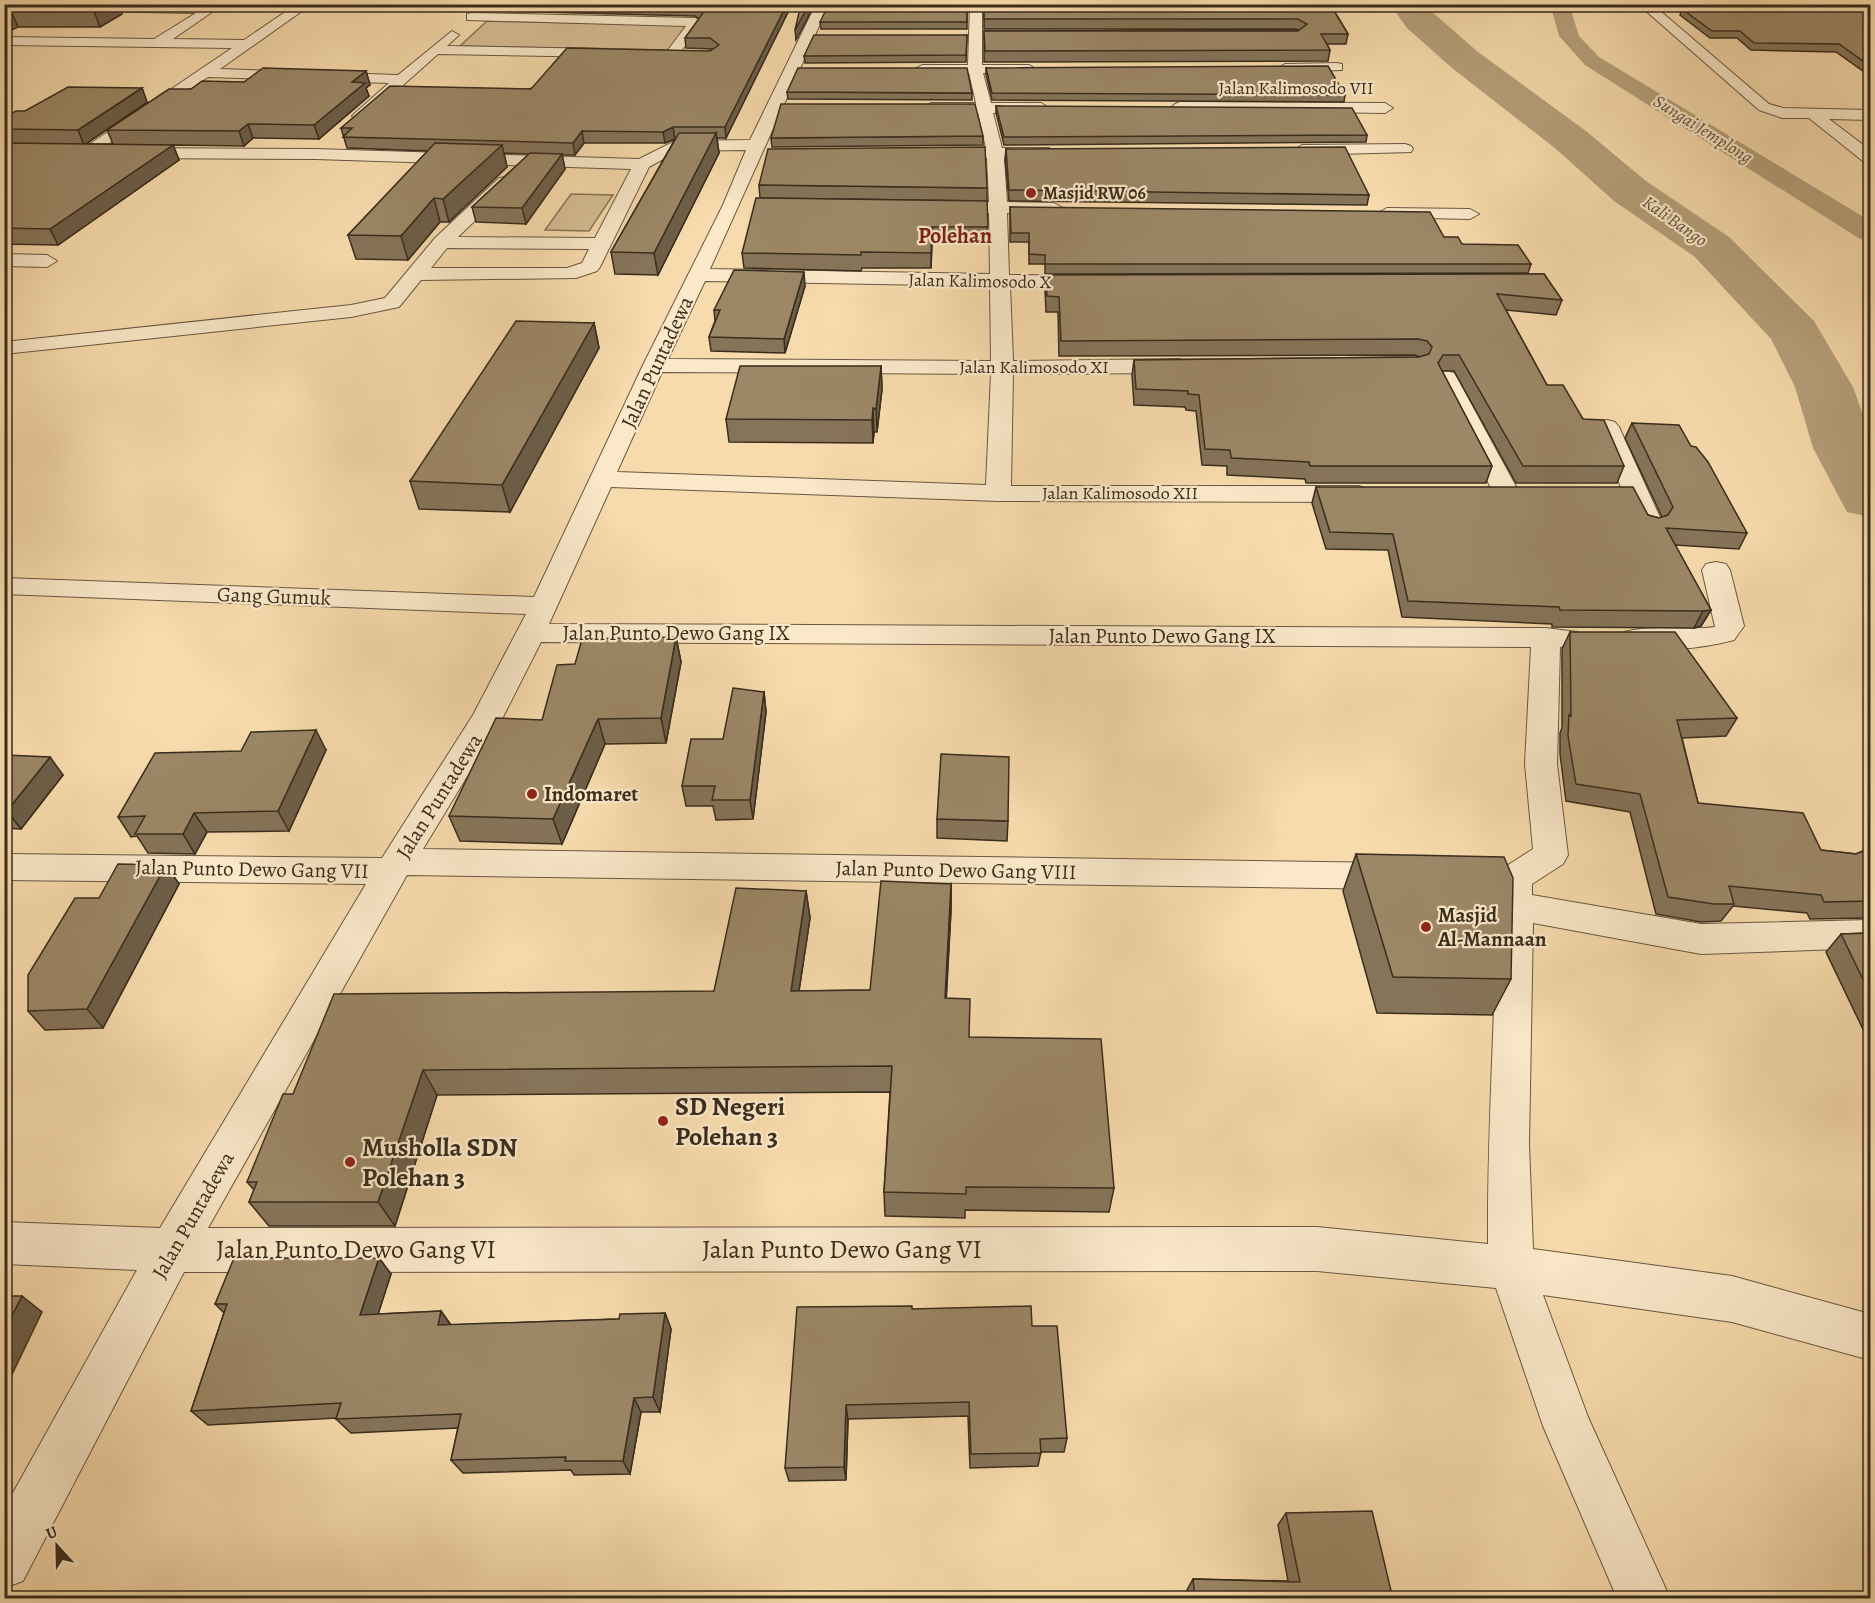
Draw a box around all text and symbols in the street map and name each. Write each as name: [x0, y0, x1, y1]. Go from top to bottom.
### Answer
street label: Jalan Kalimosodo VII: [1218, 76, 1374, 100]
water label: Sungai Jemplong: [1649, 89, 1757, 169]
place label: Masjid RW 06: [1043, 181, 1146, 205]
marker: Masjid RW 06: [1024, 186, 1038, 200]
water label: Kali Bango: [1638, 190, 1712, 252]
district label: Polehan: [918, 221, 992, 251]
street label: Jalan Kalimosodo X: [908, 268, 1052, 294]
street label: Jalan Puntadewa: [614, 291, 700, 433]
street label: Jalan Kalimosodo XI: [959, 355, 1109, 379]
street label: Jalan Kalimosodo XII: [1042, 481, 1198, 505]
street label: Gang Gumuk: [217, 580, 332, 612]
street label: Jalan Punto Dewo Gang IX: [563, 619, 790, 647]
street label: Jalan Punto Dewo Gang IX: [1049, 622, 1276, 650]
street label: Jalan Puntadewa: [389, 728, 489, 864]
place label: Indomaret: [544, 780, 638, 808]
marker: Indomaret: [525, 787, 539, 801]
street label: Jalan Punto Dewo Gang VII: [135, 853, 369, 885]
street label: Jalan Punto Dewo Gang VIII: [835, 854, 1077, 886]
place label: Masjid Al-Mannaan: [1437, 901, 1547, 953]
marker: Masjid Al-Mannaan: [1419, 920, 1433, 934]
place label: SD Negeri Polehan 3: [675, 1089, 785, 1154]
marker: SD Negeri Polehan 3: [656, 1114, 670, 1128]
place label: Musholla SDN Polehan 3: [362, 1130, 518, 1195]
street label: Jalan Puntadewa: [145, 1146, 241, 1284]
marker: Musholla SDN Polehan 3: [343, 1155, 357, 1169]
street label: Jalan Punto Dewo Gang VI: [216, 1232, 496, 1267]
street label: Jalan Punto Dewo Gang VI: [702, 1232, 982, 1267]
north arrow: [27, 1516, 87, 1576]
text: U: [43, 1521, 61, 1545]

